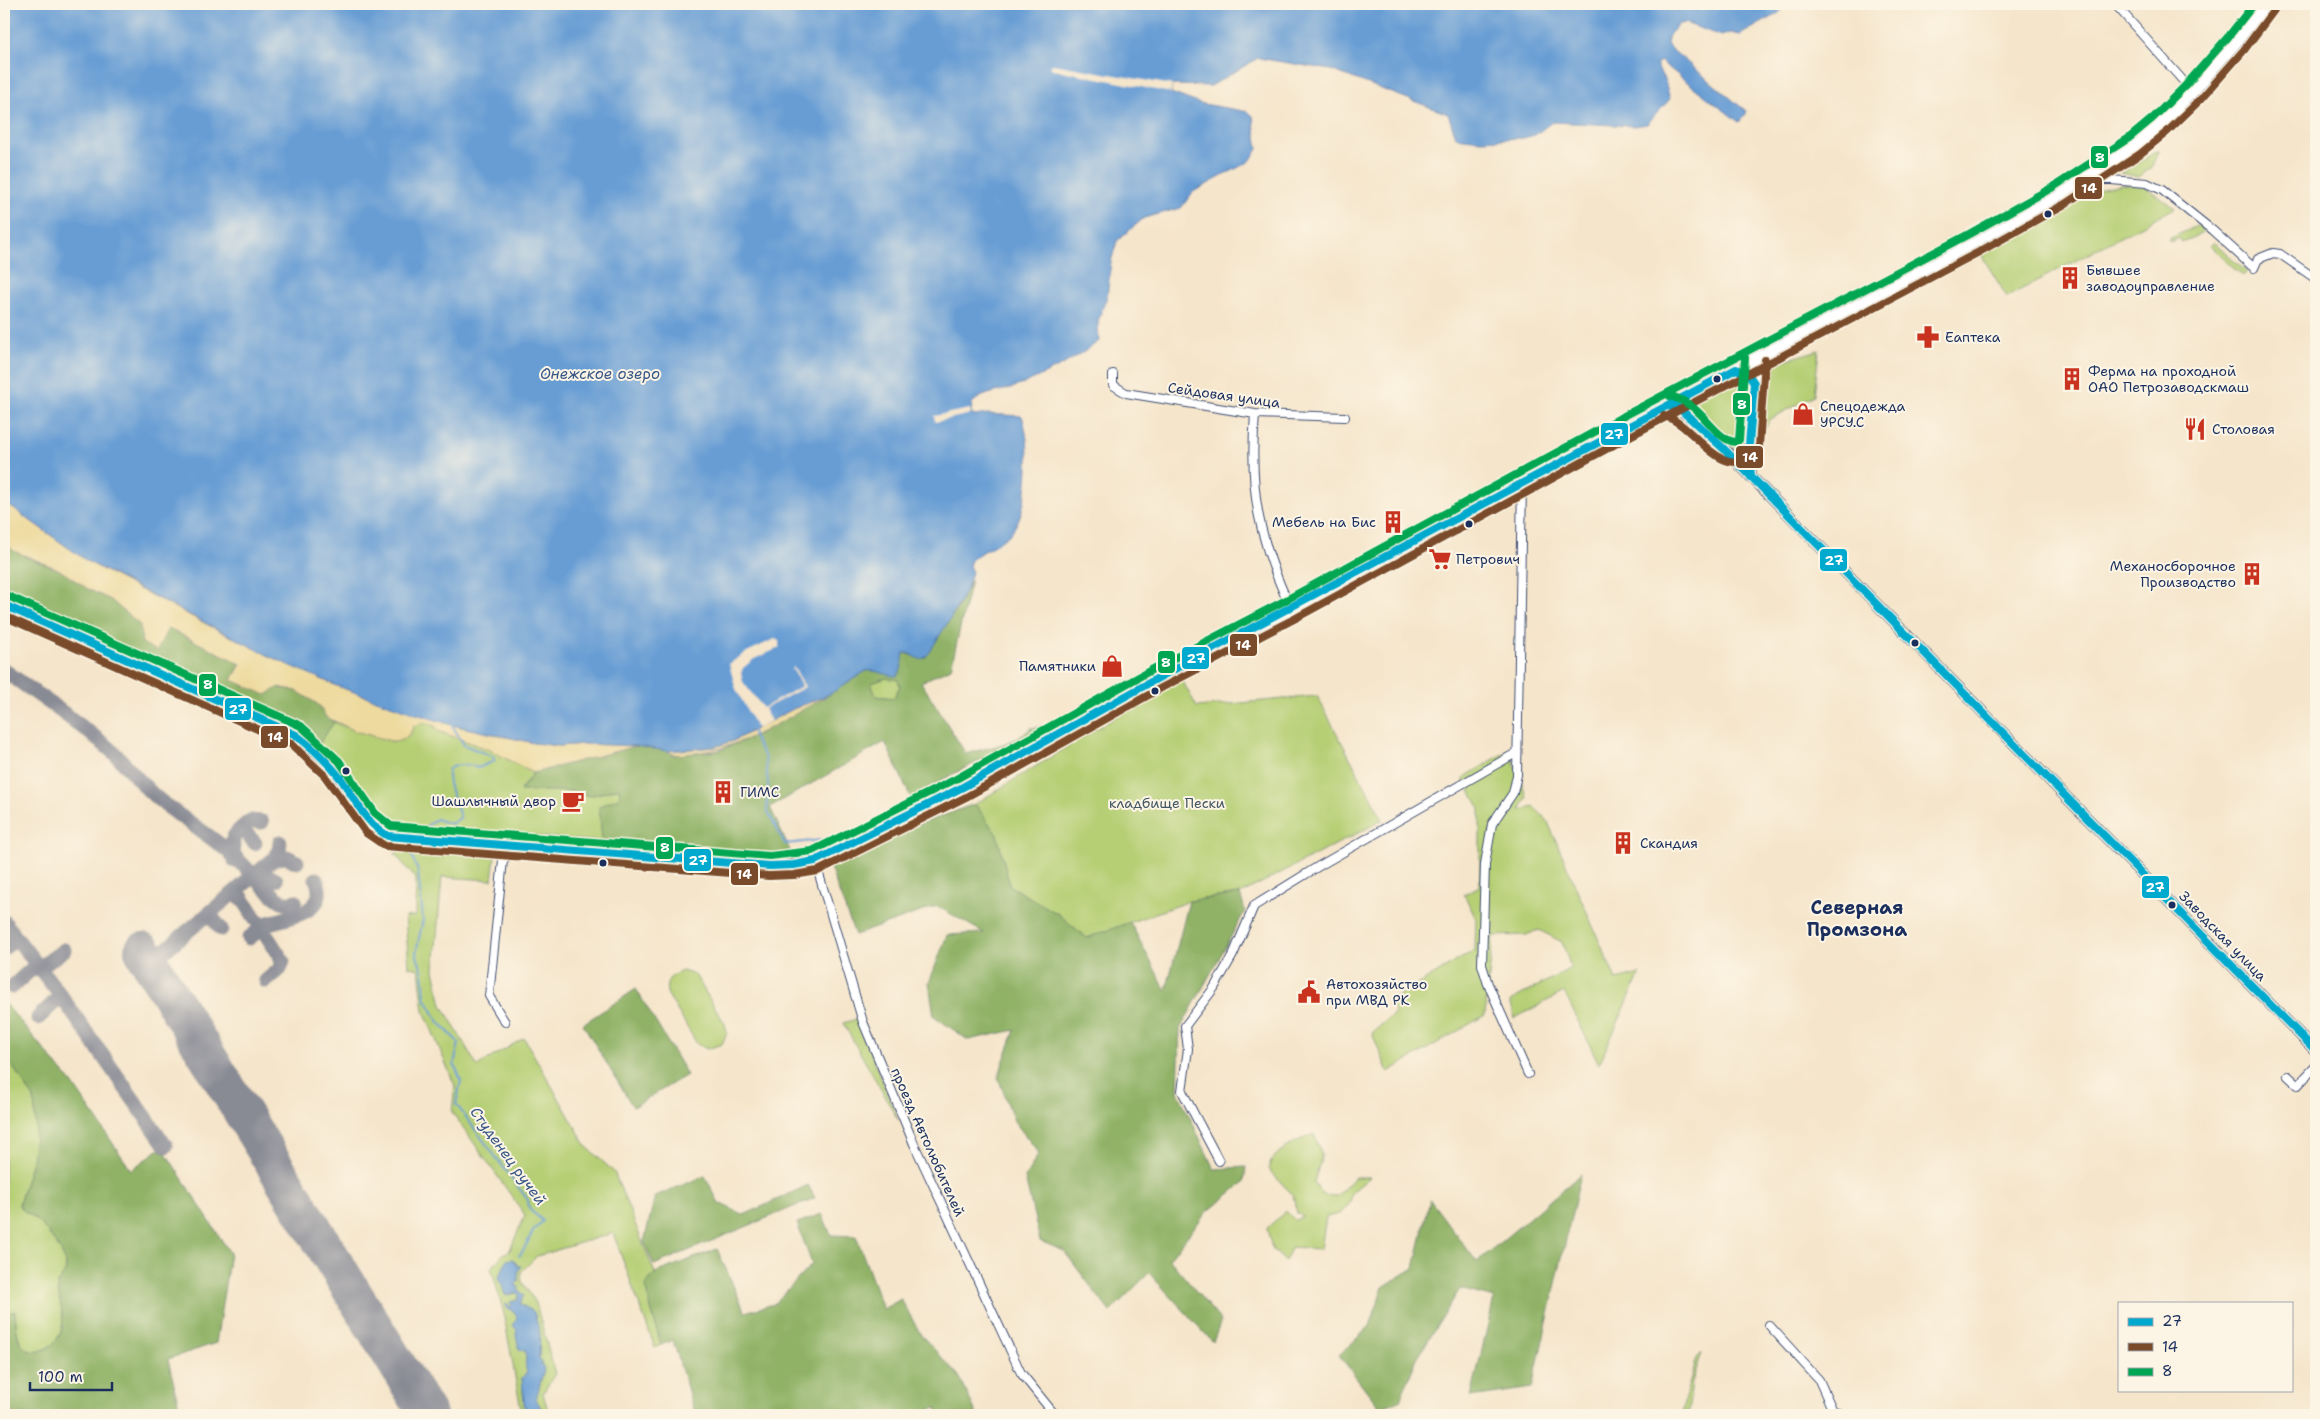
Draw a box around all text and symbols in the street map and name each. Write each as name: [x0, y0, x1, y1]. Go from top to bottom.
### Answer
line badge: 8: [2090, 145, 2109, 169]
text: 8: [2095, 148, 2105, 166]
line badge: 14: [2074, 176, 2103, 200]
text: 14: [2081, 179, 2097, 197]
unlabelled marker: [2043, 209, 2053, 219]
place label: Бывшее заводоуправление: [2086, 261, 2215, 295]
building icon: Бывшее заводоуправление: [2057, 265, 2083, 291]
pharmacy icon: Еаптека: [1915, 324, 1941, 350]
place label: Еаптека: [1945, 328, 2001, 346]
place label: Ферма на проходной ОАО Петрозаводскмаш: [2088, 362, 2249, 396]
water label: Онежское озеро: [540, 364, 660, 384]
building icon: Ферма на проходной ОАО Петрозаводскмаш: [2059, 366, 2085, 392]
unlabelled marker: [1712, 374, 1722, 384]
street label: Сейдовая улица: [1167, 378, 1282, 412]
line badge: 8: [1732, 392, 1751, 416]
text: 8: [1737, 395, 1747, 413]
place label: Спецодежда УРСУ.С: [1820, 397, 1906, 431]
shop icon: Спецодежда УРСУ.С: [1790, 401, 1816, 427]
restaurant icon: Столовая: [2182, 416, 2208, 442]
place label: Столовая: [2212, 420, 2275, 438]
line badge: 27: [1600, 422, 1629, 446]
text: 27: [1605, 425, 1624, 443]
line badge: 14: [1735, 445, 1764, 469]
text: 14: [1742, 448, 1758, 466]
building icon: Мебель на Бис: [1380, 509, 1406, 535]
place label: Мебель на Бис: [1272, 513, 1376, 531]
unlabelled marker: [1464, 519, 1474, 529]
supermarket icon: Петрович: [1427, 546, 1453, 572]
line badge: 27: [1819, 548, 1848, 572]
place label: Петрович: [1456, 550, 1520, 568]
text: 27: [1825, 551, 1844, 569]
place label: Механосборочное Производство: [2110, 557, 2236, 591]
building icon: Механосборочное Производство: [2239, 561, 2265, 587]
line badge: 14: [1229, 633, 1258, 657]
text: 14: [1235, 636, 1251, 654]
unlabelled marker: [1910, 638, 1920, 648]
line badge: 27: [1181, 646, 1210, 670]
text: 27: [1187, 649, 1206, 667]
line badge: 8: [1157, 650, 1176, 674]
shop icon: Памятники: [1099, 653, 1125, 679]
text: 8: [1161, 653, 1171, 671]
place label: Памятники: [1019, 657, 1096, 675]
line badge: 8: [198, 673, 217, 697]
text: 8: [203, 675, 213, 693]
unlabelled marker: [1150, 686, 1160, 696]
line badge: 27: [224, 697, 252, 721]
text: 27: [229, 700, 248, 718]
line badge: 14: [260, 725, 289, 749]
text: 14: [267, 728, 283, 746]
unlabelled marker: [341, 766, 351, 776]
building icon: ГИМС: [710, 779, 736, 805]
place label: ГИМС: [740, 783, 779, 801]
cafe icon: Шашлычный двор: [560, 788, 586, 814]
place label: Шашлычный двор: [432, 792, 556, 810]
park label: кладбище Пески: [1109, 794, 1225, 812]
building icon: Скандия: [1610, 830, 1636, 856]
place label: Скандия: [1640, 834, 1698, 852]
line badge: 8: [655, 836, 674, 860]
text: 8: [660, 838, 670, 856]
line badge: 27: [683, 848, 712, 872]
text: 27: [689, 851, 708, 869]
unlabelled marker: [598, 858, 608, 868]
line badge: 14: [730, 862, 759, 886]
text: 14: [736, 865, 752, 883]
line badge: 27: [2141, 875, 2170, 899]
text: 27: [2146, 878, 2165, 896]
street label: Заводская улица: [2175, 887, 2271, 985]
district label: Северная Промзона: [1807, 895, 1907, 942]
unlabelled marker: [2167, 900, 2177, 910]
place label: Автохозяйство при МВД РК: [1326, 975, 1427, 1009]
public building icon: Автохозяйство при МВД РК: [1296, 979, 1322, 1005]
street label: проезд Автолюбителей: [887, 1065, 969, 1219]
water label: Студенец ручей: [466, 1103, 550, 1209]
legend: [2118, 1302, 2292, 1392]
text: 27: [2162, 1311, 2182, 1331]
text: 14: [2162, 1337, 2178, 1357]
scale bar: [30, 1359, 112, 1391]
text: 8: [2162, 1361, 2173, 1381]
text: 100 m: [38, 1367, 83, 1387]

